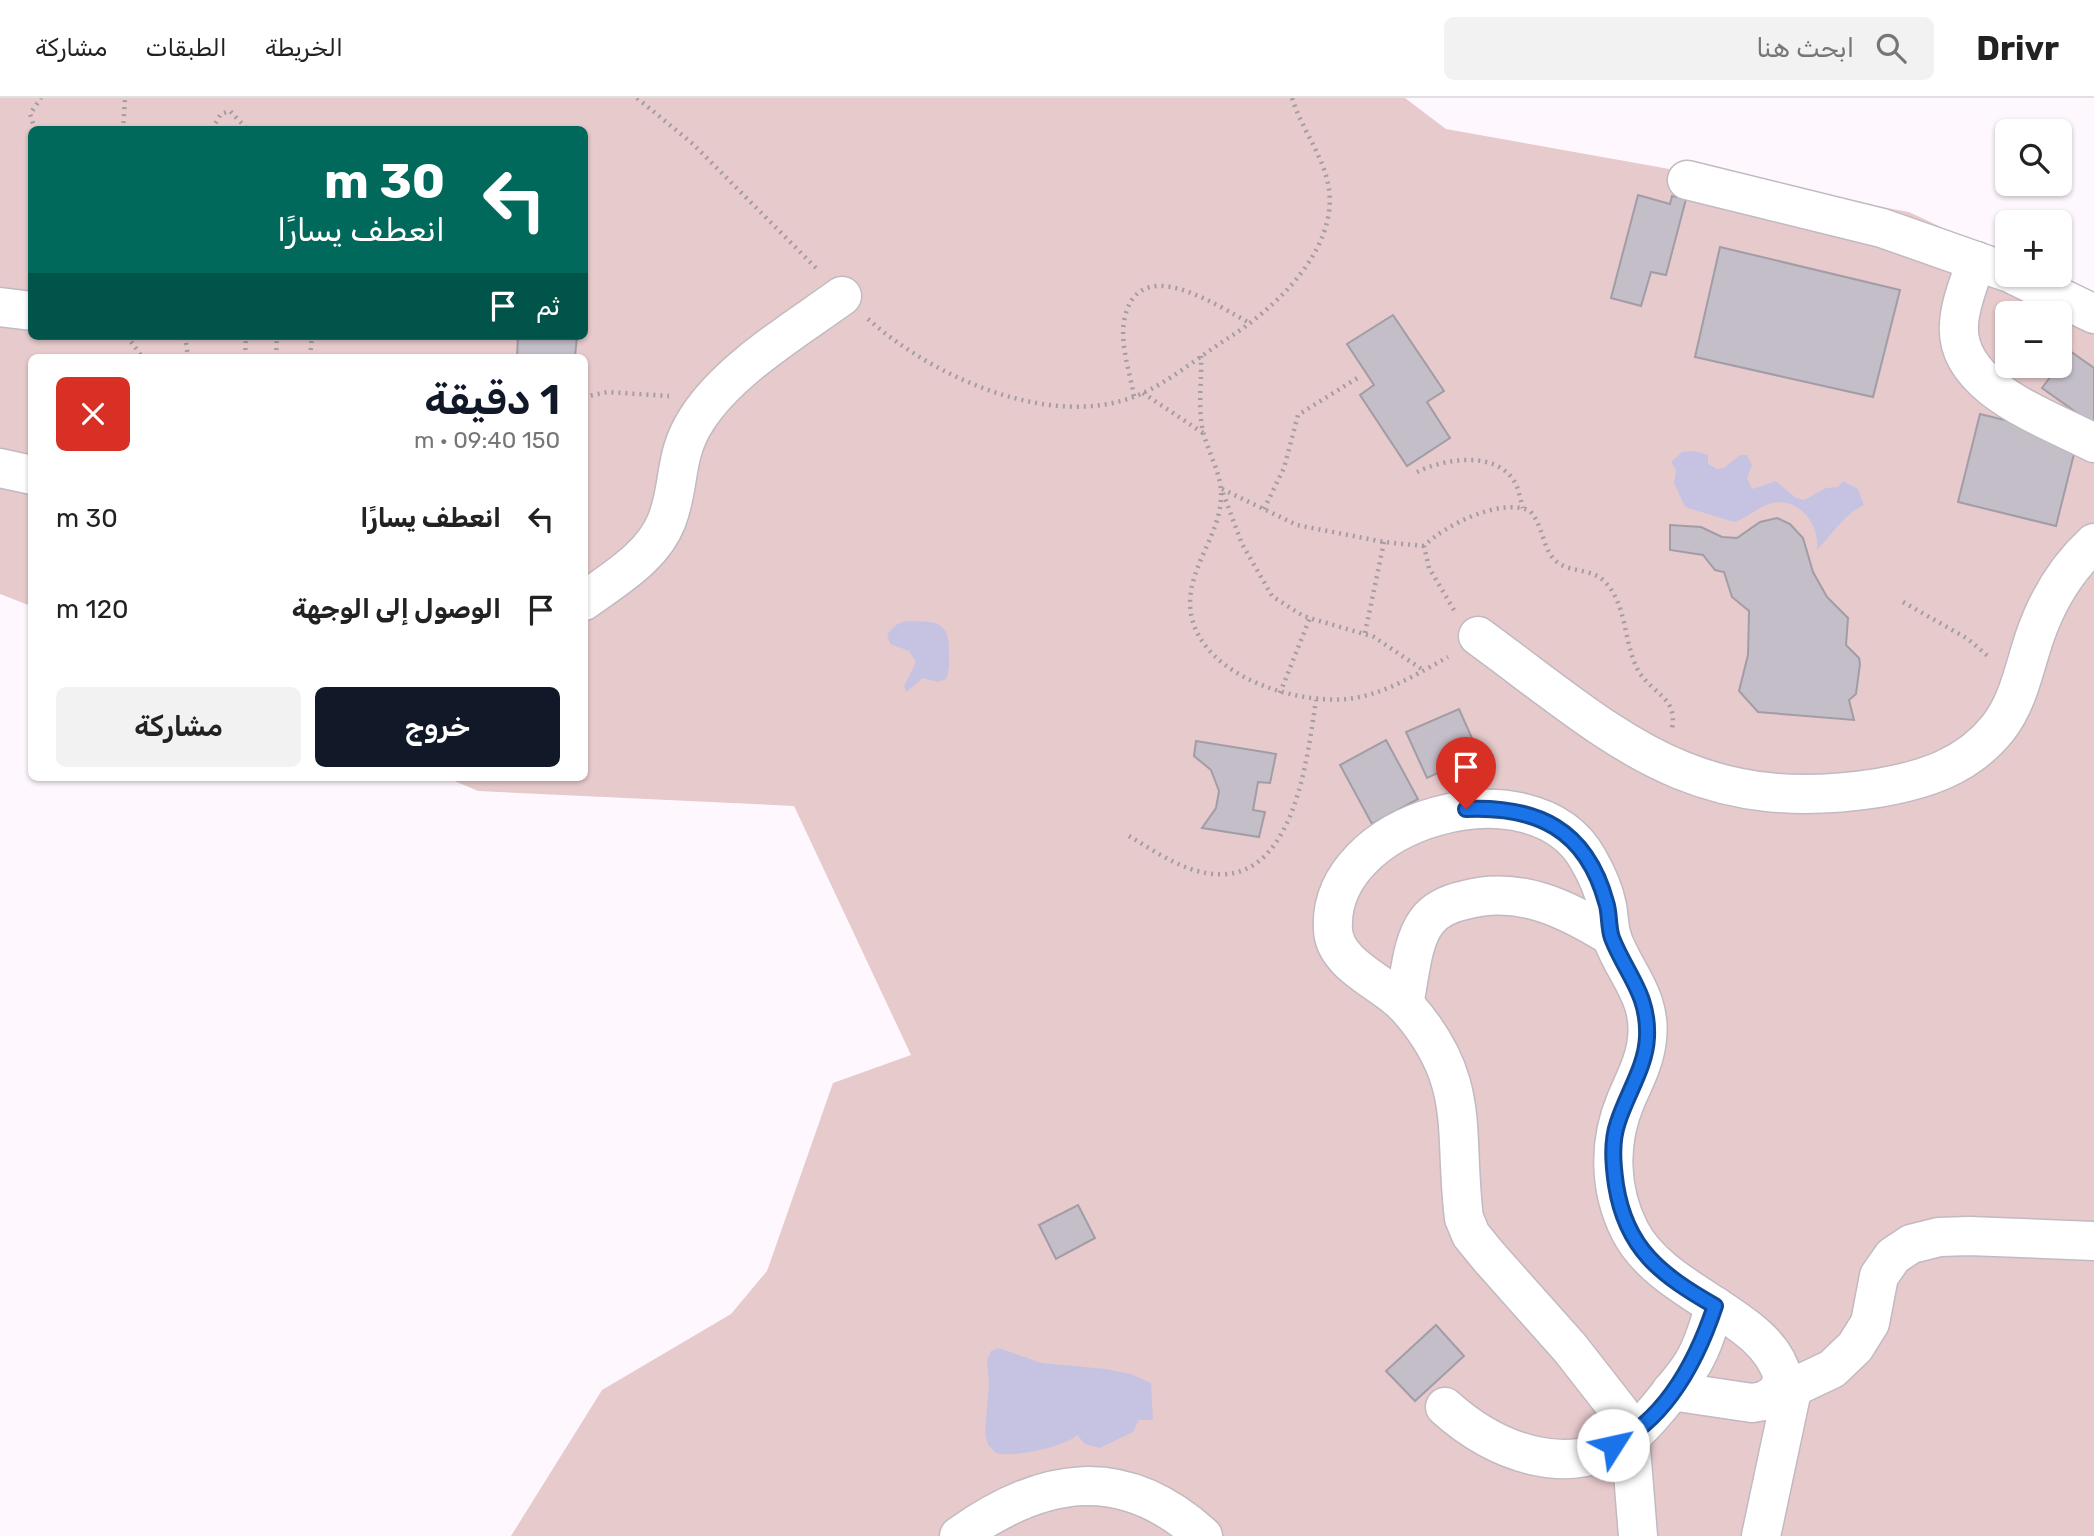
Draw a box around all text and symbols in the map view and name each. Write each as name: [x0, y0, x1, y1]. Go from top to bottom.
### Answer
search box: [1444, 17, 1934, 80]
icon: search: [1872, 29, 1910, 67]
text: Drivr: [1976, 29, 2059, 68]
text: ابحث هنا: [1756, 33, 1854, 64]
text: مشاركة: [35, 34, 107, 62]
text: الطبقات: [145, 34, 227, 62]
text: الخريطة: [265, 34, 343, 62]
map controls: [1995, 119, 2072, 378]
button: search: [1995, 119, 2072, 196]
text: 30 m: [324, 152, 445, 210]
icon: left: [469, 154, 560, 245]
button: +: [1995, 210, 2072, 287]
text: انعطف يسارًا: [277, 211, 445, 249]
icon: arrive: [484, 287, 522, 325]
text: ثم: [536, 291, 560, 322]
button: −: [1995, 301, 2072, 378]
text: 1 دقيقة: [424, 375, 560, 425]
button: close: [56, 377, 130, 451]
text: 150 m · 09:40: [414, 426, 560, 454]
icon: left: [522, 500, 560, 538]
text: 30 m: [56, 503, 118, 534]
text: انعطف يسارًا: [360, 503, 501, 534]
icon: arrive: [522, 591, 560, 629]
text: 120 m: [56, 594, 128, 625]
text: الوصول إلى الوجهة: [292, 594, 501, 625]
button: مشاركة: [56, 687, 301, 767]
button: خروج: [315, 687, 560, 767]
pin: [1436, 737, 1496, 809]
icon: arrive: [1447, 748, 1485, 786]
position arrow: [1576, 1408, 1650, 1482]

